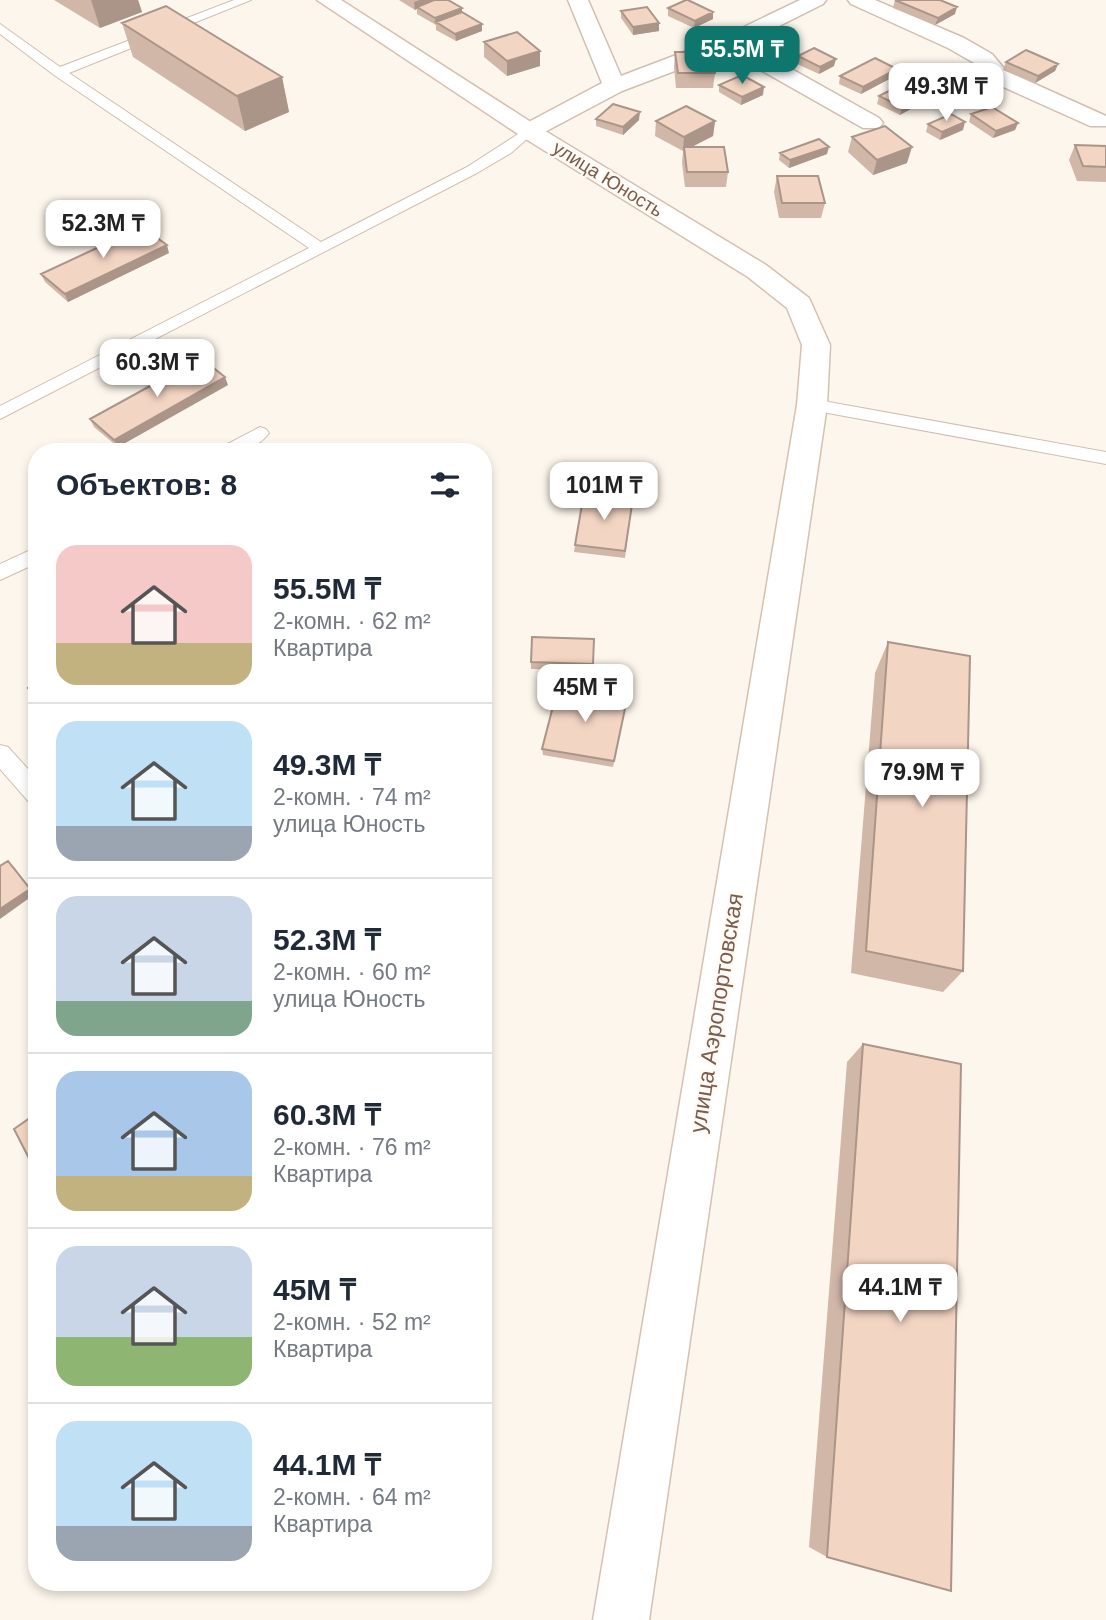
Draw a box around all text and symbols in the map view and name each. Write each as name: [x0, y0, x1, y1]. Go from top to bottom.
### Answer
pin: 55.5M ₸: [677, 27, 807, 86]
text: 55.5M ₸: [701, 36, 783, 62]
pin: 49.3M ₸: [881, 64, 1011, 123]
text: 49.3M ₸: [905, 73, 987, 99]
street label: улица Юность: [549, 137, 667, 221]
pin: 52.3M ₸: [38, 201, 168, 260]
text: 52.3M ₸: [62, 210, 144, 236]
pin: 60.3M ₸: [92, 340, 222, 399]
text: 60.3M ₸: [116, 349, 198, 375]
pin: 101M ₸: [547, 462, 661, 522]
icon: filters: [426, 466, 464, 504]
text: Объектов: 8: [56, 468, 237, 501]
text: 101M ₸: [566, 472, 642, 498]
text: 55.5M ₸: [273, 572, 381, 605]
icon: home: [112, 573, 196, 657]
text: 2-комн. · 62 m²: [273, 608, 431, 634]
text: Квартира: [273, 635, 372, 661]
pin: 45M ₸: [536, 664, 634, 724]
text: 45M ₸: [553, 674, 617, 700]
text: 49.3M ₸: [273, 748, 381, 781]
icon: home: [112, 749, 196, 833]
pin: 79.9M ₸: [857, 750, 987, 809]
text: 79.9M ₸: [881, 759, 963, 785]
text: 2-комн. · 74 m²: [273, 784, 431, 810]
text: улица Юность: [273, 811, 425, 837]
street label: улица Аэропортовская: [684, 891, 748, 1135]
text: 52.3M ₸: [273, 923, 381, 956]
icon: home: [112, 924, 196, 1008]
text: 2-комн. · 60 m²: [273, 959, 431, 985]
text: улица Юность: [273, 986, 425, 1012]
text: 60.3M ₸: [273, 1098, 381, 1131]
icon: home: [112, 1099, 196, 1183]
text: 2-комн. · 76 m²: [273, 1134, 431, 1160]
text: Квартира: [273, 1161, 372, 1187]
pin: 44.1M ₸: [835, 1264, 965, 1324]
text: 45M ₸: [273, 1273, 356, 1306]
icon: home: [112, 1274, 196, 1358]
text: 44.1M ₸: [859, 1274, 941, 1300]
text: 2-комн. · 52 m²: [273, 1309, 431, 1335]
text: Квартира: [273, 1336, 372, 1362]
text: 44.1M ₸: [273, 1448, 381, 1481]
icon: home: [112, 1449, 196, 1533]
text: 2-комн. · 64 m²: [273, 1484, 431, 1510]
text: Квартира: [273, 1511, 372, 1537]

